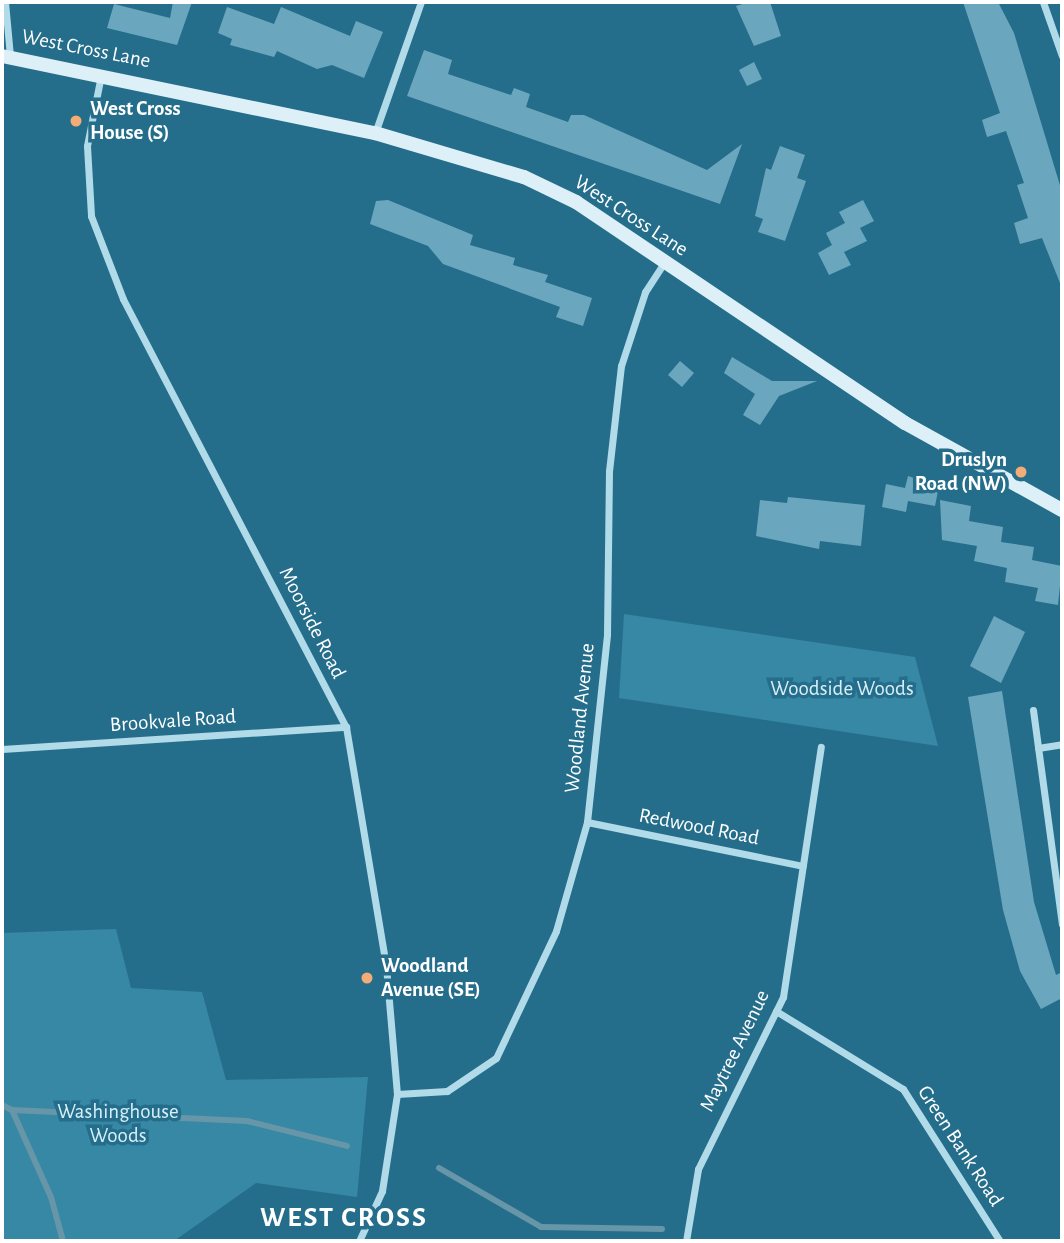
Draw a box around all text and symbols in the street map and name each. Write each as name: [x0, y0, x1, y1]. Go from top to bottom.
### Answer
street label: West Cross Lane: [19, 24, 153, 74]
place label: West Cross House (S): [90, 96, 181, 146]
marker: West Cross House (S): [68, 113, 84, 129]
street label: West Cross Lane: [569, 170, 693, 262]
place label: Druslyn Road (NW): [915, 447, 1007, 497]
marker: Druslyn Road (NW): [1013, 464, 1029, 480]
street label: Moorside Road: [273, 563, 351, 683]
street label: Woodland Avenue: [560, 642, 600, 794]
park label: Woodside Woods: [770, 676, 914, 702]
street label: Brookvale Road: [109, 704, 237, 738]
street label: Redwood Road: [637, 803, 761, 851]
place label: Woodland Avenue (SE): [381, 953, 481, 1003]
marker: Woodland Avenue (SE): [359, 970, 375, 986]
street label: Maytree Avenue: [695, 986, 775, 1116]
street label: Green Bank Road: [912, 1081, 1008, 1211]
park label: Washinghouse Woods: [57, 1099, 179, 1149]
district label: WEST CROSS: [261, 1201, 427, 1235]

